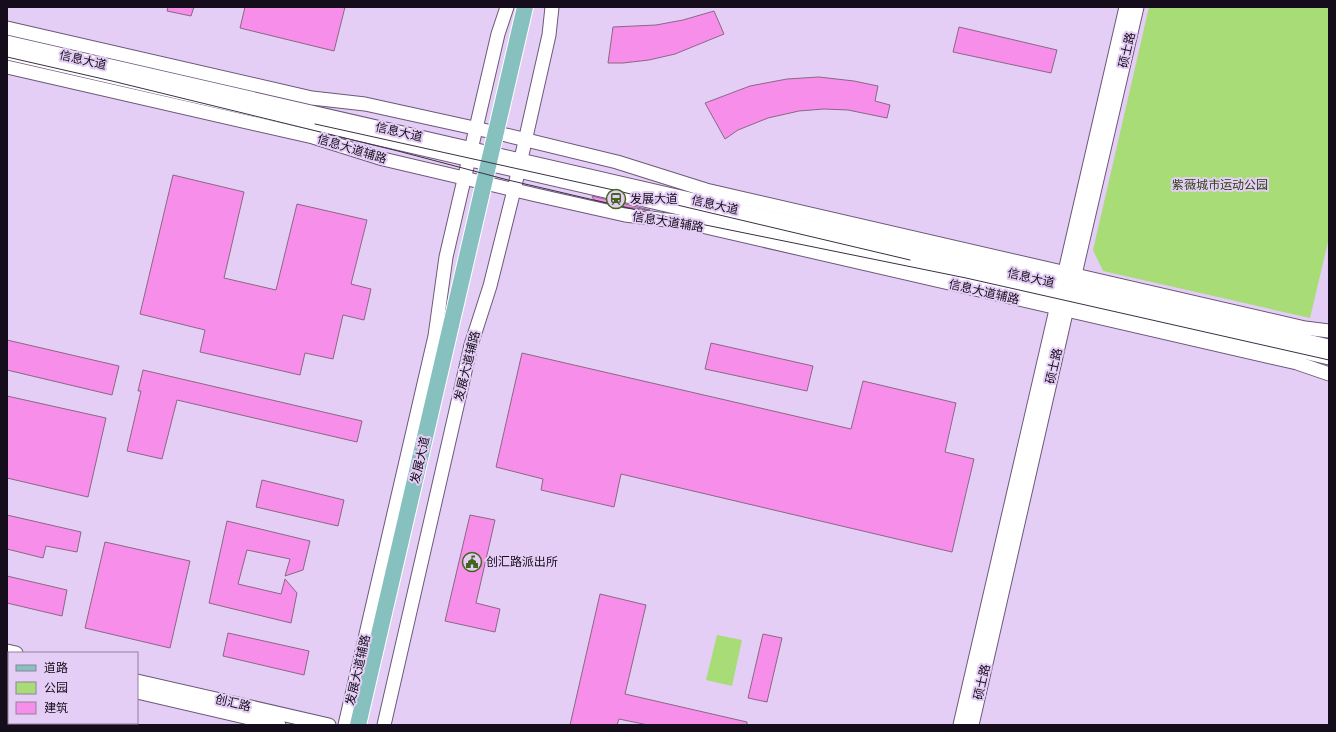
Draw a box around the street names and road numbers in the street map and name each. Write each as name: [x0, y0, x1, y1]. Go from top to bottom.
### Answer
street label: 硕士路: [1116, 31, 1137, 69]
street label: 信息大道: [58, 48, 108, 71]
street label: 信息大道: [374, 120, 424, 143]
street label: 信息大道辅路: [316, 132, 388, 165]
street label: 信息大道: [690, 193, 740, 216]
street label: 信息大道辅路: [631, 209, 705, 234]
street label: 信息大道: [1006, 266, 1056, 289]
street label: 信息大道辅路: [948, 277, 1021, 306]
street label: 发展大道辅路: [451, 329, 482, 402]
street label: 硕士路: [1043, 347, 1064, 385]
street label: 发展大道: [408, 435, 431, 485]
street label: 发展大道辅路: [343, 633, 372, 706]
street label: 硕士路: [971, 663, 992, 701]
street label: 创汇路: [214, 692, 252, 713]

